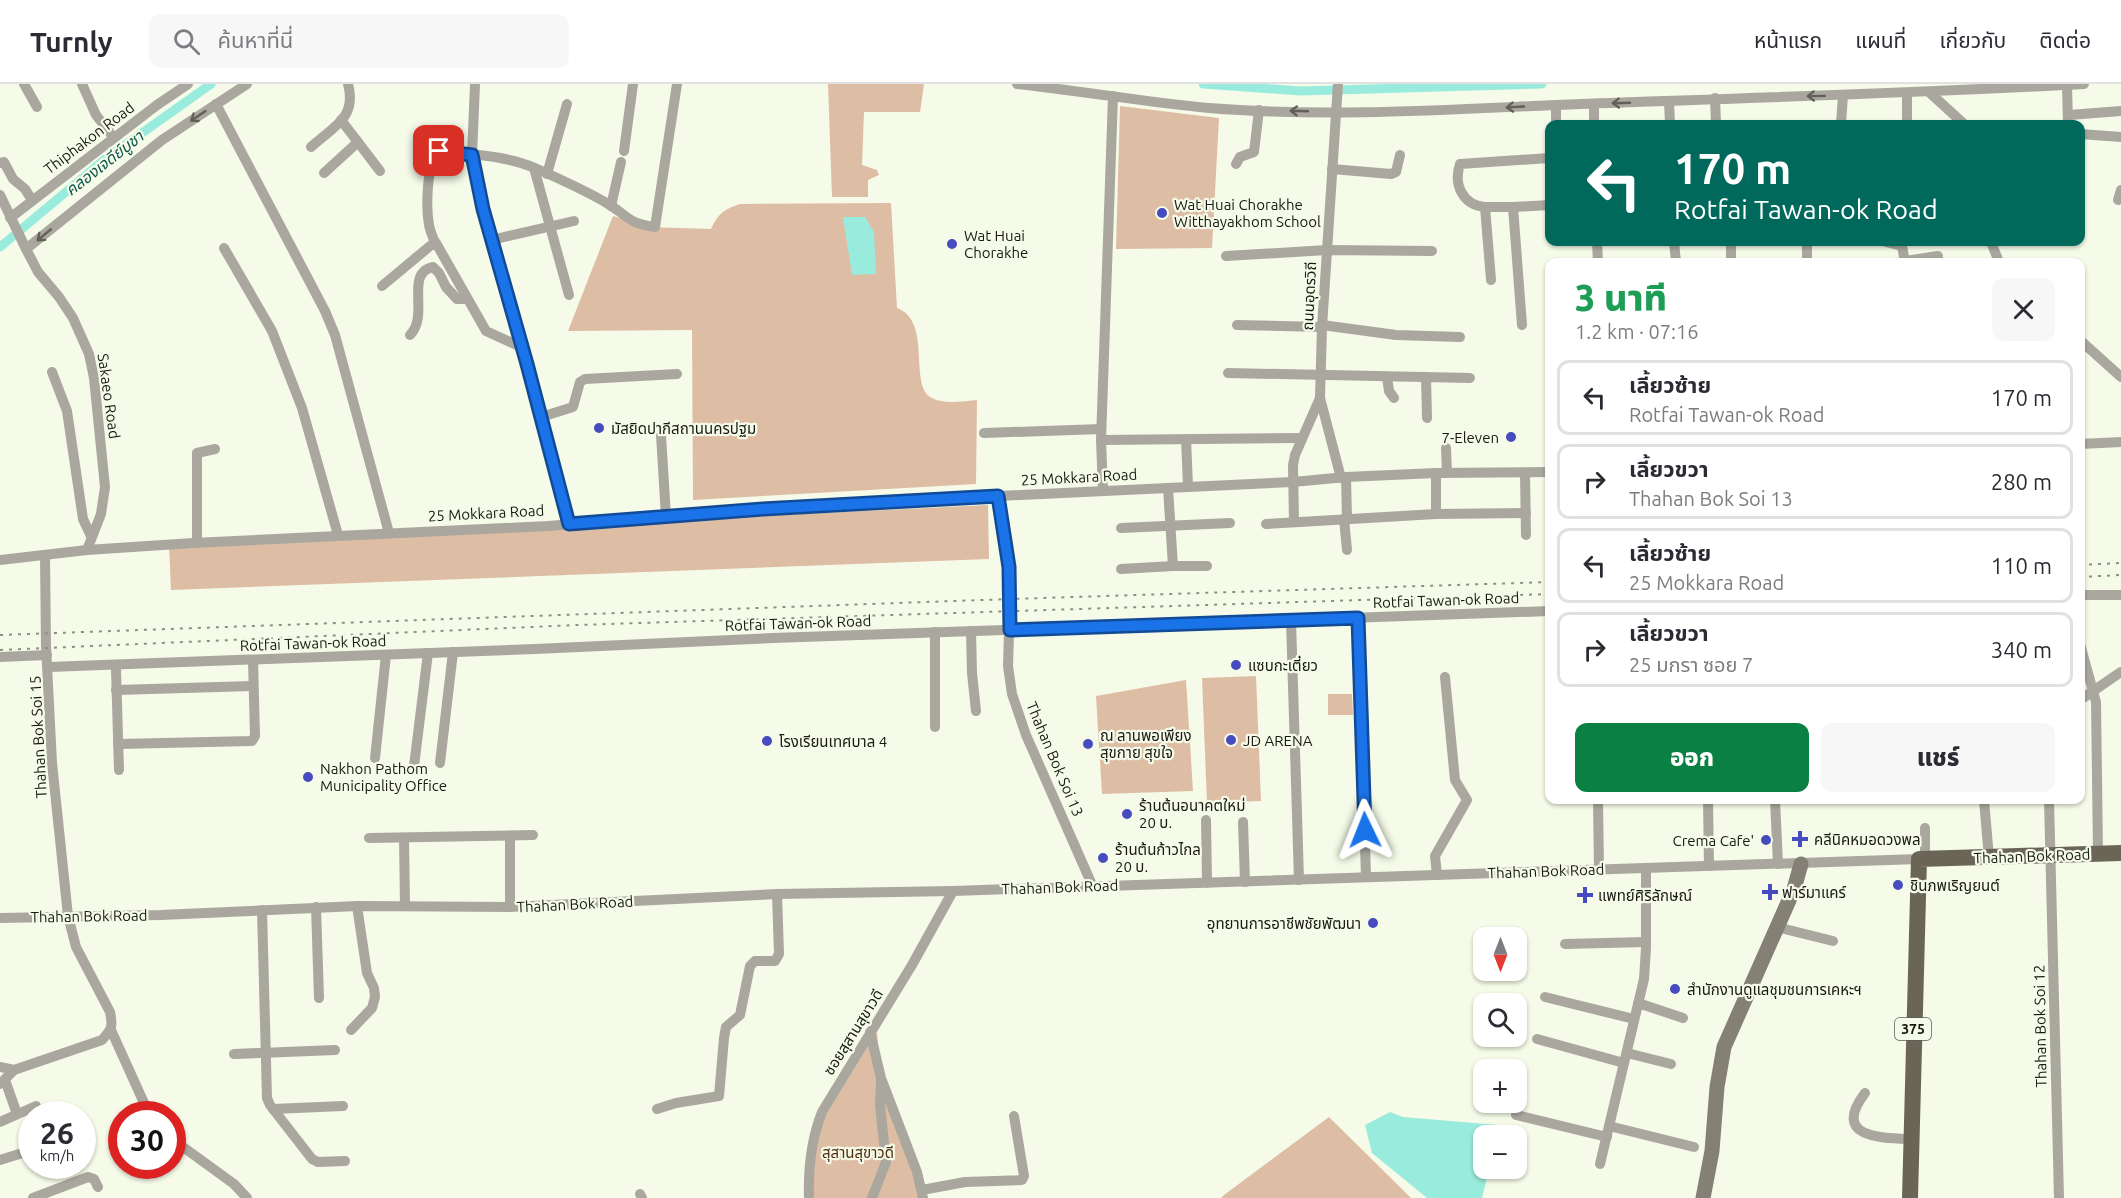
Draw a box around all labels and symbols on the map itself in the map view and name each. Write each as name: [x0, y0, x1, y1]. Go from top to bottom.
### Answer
one-way arrow: [1807, 90, 1827, 102]
one-way arrow: [1612, 97, 1632, 108]
street label: Thiphakon Road: [41, 99, 137, 177]
one-way arrow: [1505, 102, 1525, 113]
one-way arrow: [1289, 106, 1309, 117]
one-way arrow: [190, 110, 206, 122]
pin: [413, 125, 464, 176]
water label: คลองเจดีย์บูชา: [61, 126, 149, 201]
place label: Wat Huai Chorakhe Witthayakhom School: [1174, 196, 1321, 230]
marker: Wat Huai Chorakhe Witthayakhom School: [1155, 206, 1169, 220]
place label: Wat Huai Chorakhe: [964, 227, 1028, 261]
one-way arrow: [37, 228, 52, 242]
marker: Wat Huai Chorakhe: [945, 237, 959, 251]
street label: ถนนอุดรวิถี: [1299, 261, 1320, 331]
street label: Sakaeo Road: [95, 352, 123, 440]
place label: มัสยิดปากีสถานนครปฐม: [611, 420, 756, 437]
marker: มัสยิดปากีสถานนครปฐม: [592, 421, 606, 435]
place label: 7-Eleven: [1441, 429, 1499, 446]
marker: 7-Eleven: [1504, 430, 1518, 444]
street label: 25 Mokkara Road: [1020, 465, 1138, 489]
street label: 25 Mokkara Road: [427, 501, 545, 525]
street label: Rotfai Tawan-ok Road: [1372, 589, 1520, 611]
street label: Rotfai Tawan-ok Road: [724, 612, 872, 634]
street label: Rotfai Tawan-ok Road: [239, 632, 387, 654]
place label: แซบกะเตี๋ยว: [1248, 655, 1318, 674]
marker: แซบกะเตี๋ยว: [1229, 658, 1243, 672]
street label: Thahan Bok Soi 15: [26, 675, 50, 799]
street label: Thahan Bok Soi 13: [1023, 699, 1087, 819]
place label: ณ ลานพอเพียง สุขกาย สุขใจ: [1100, 727, 1192, 762]
place label: JD ARENA: [1243, 732, 1313, 749]
place label: โรงเรียนเทศบาล 4: [779, 733, 887, 750]
marker: JD ARENA: [1224, 733, 1238, 747]
marker: โรงเรียนเทศบาล 4: [760, 734, 774, 748]
marker: ณ ลานพอเพียง สุขกาย สุขใจ: [1081, 737, 1095, 751]
place label: Nakhon Pathom Municipality Office: [320, 760, 447, 794]
marker: Nakhon Pathom Municipality Office: [301, 770, 315, 784]
place label: ร้านต้นอนาคตใหม่ 20 บ.: [1139, 797, 1245, 831]
position arrow: [1333, 798, 1397, 862]
marker: ร้านต้นอนาคตใหม่ 20 บ.: [1120, 807, 1134, 821]
marker: คลีนิคหมอดวงพล: [1791, 830, 1809, 848]
place label: คลีนิคหมอดวงพล: [1814, 831, 1920, 848]
place label: Crema Cafe': [1672, 832, 1754, 849]
marker: Crema Cafe': [1759, 833, 1773, 847]
place label: ร้านต้นก้าวไกล 20 บ.: [1115, 841, 1201, 875]
street label: Thahan Bok Road: [1973, 845, 2091, 867]
marker: ร้านต้นก้าวไกล 20 บ.: [1096, 851, 1110, 865]
street label: Thahan Bok Road: [1487, 860, 1605, 882]
street label: Thahan Bok Road: [1001, 876, 1119, 898]
place label: ชินภพเริญยนต์: [1910, 877, 2000, 894]
marker: ชินภพเริญยนต์: [1891, 878, 1905, 892]
place label: ฟาร์มาแคร์: [1782, 884, 1847, 901]
marker: ฟาร์มาแคร์: [1763, 885, 1777, 899]
marker: แพทย์ศิริลักษณ์: [1576, 886, 1594, 904]
place label: แพทย์ศิริลักษณ์: [1598, 887, 1692, 904]
street label: Thahan Bok Road: [516, 892, 634, 916]
street label: Thahan Bok Road: [30, 906, 148, 926]
place label: อุทยานการอาชีพชัยพัฒนา: [1207, 915, 1361, 933]
marker: อุทยานการอาชีพชัยพัฒนา: [1366, 916, 1380, 930]
north arrow: [1473, 927, 1527, 981]
street label: Thahan Bok Soi 12: [2030, 964, 2050, 1088]
place label: สำนักงานดูแลชุมชนการเคหะฯ: [1687, 981, 1862, 999]
marker: สำนักงานดูแลชุมชนการเคหะฯ: [1668, 982, 1682, 996]
street label: ซอยสุสานสุขาวดี: [820, 986, 887, 1079]
road number: 375: [1895, 1018, 1931, 1040]
speed limit sign: 30: [108, 1101, 186, 1179]
park label: สุสานสุขาวดี: [822, 1144, 894, 1162]

